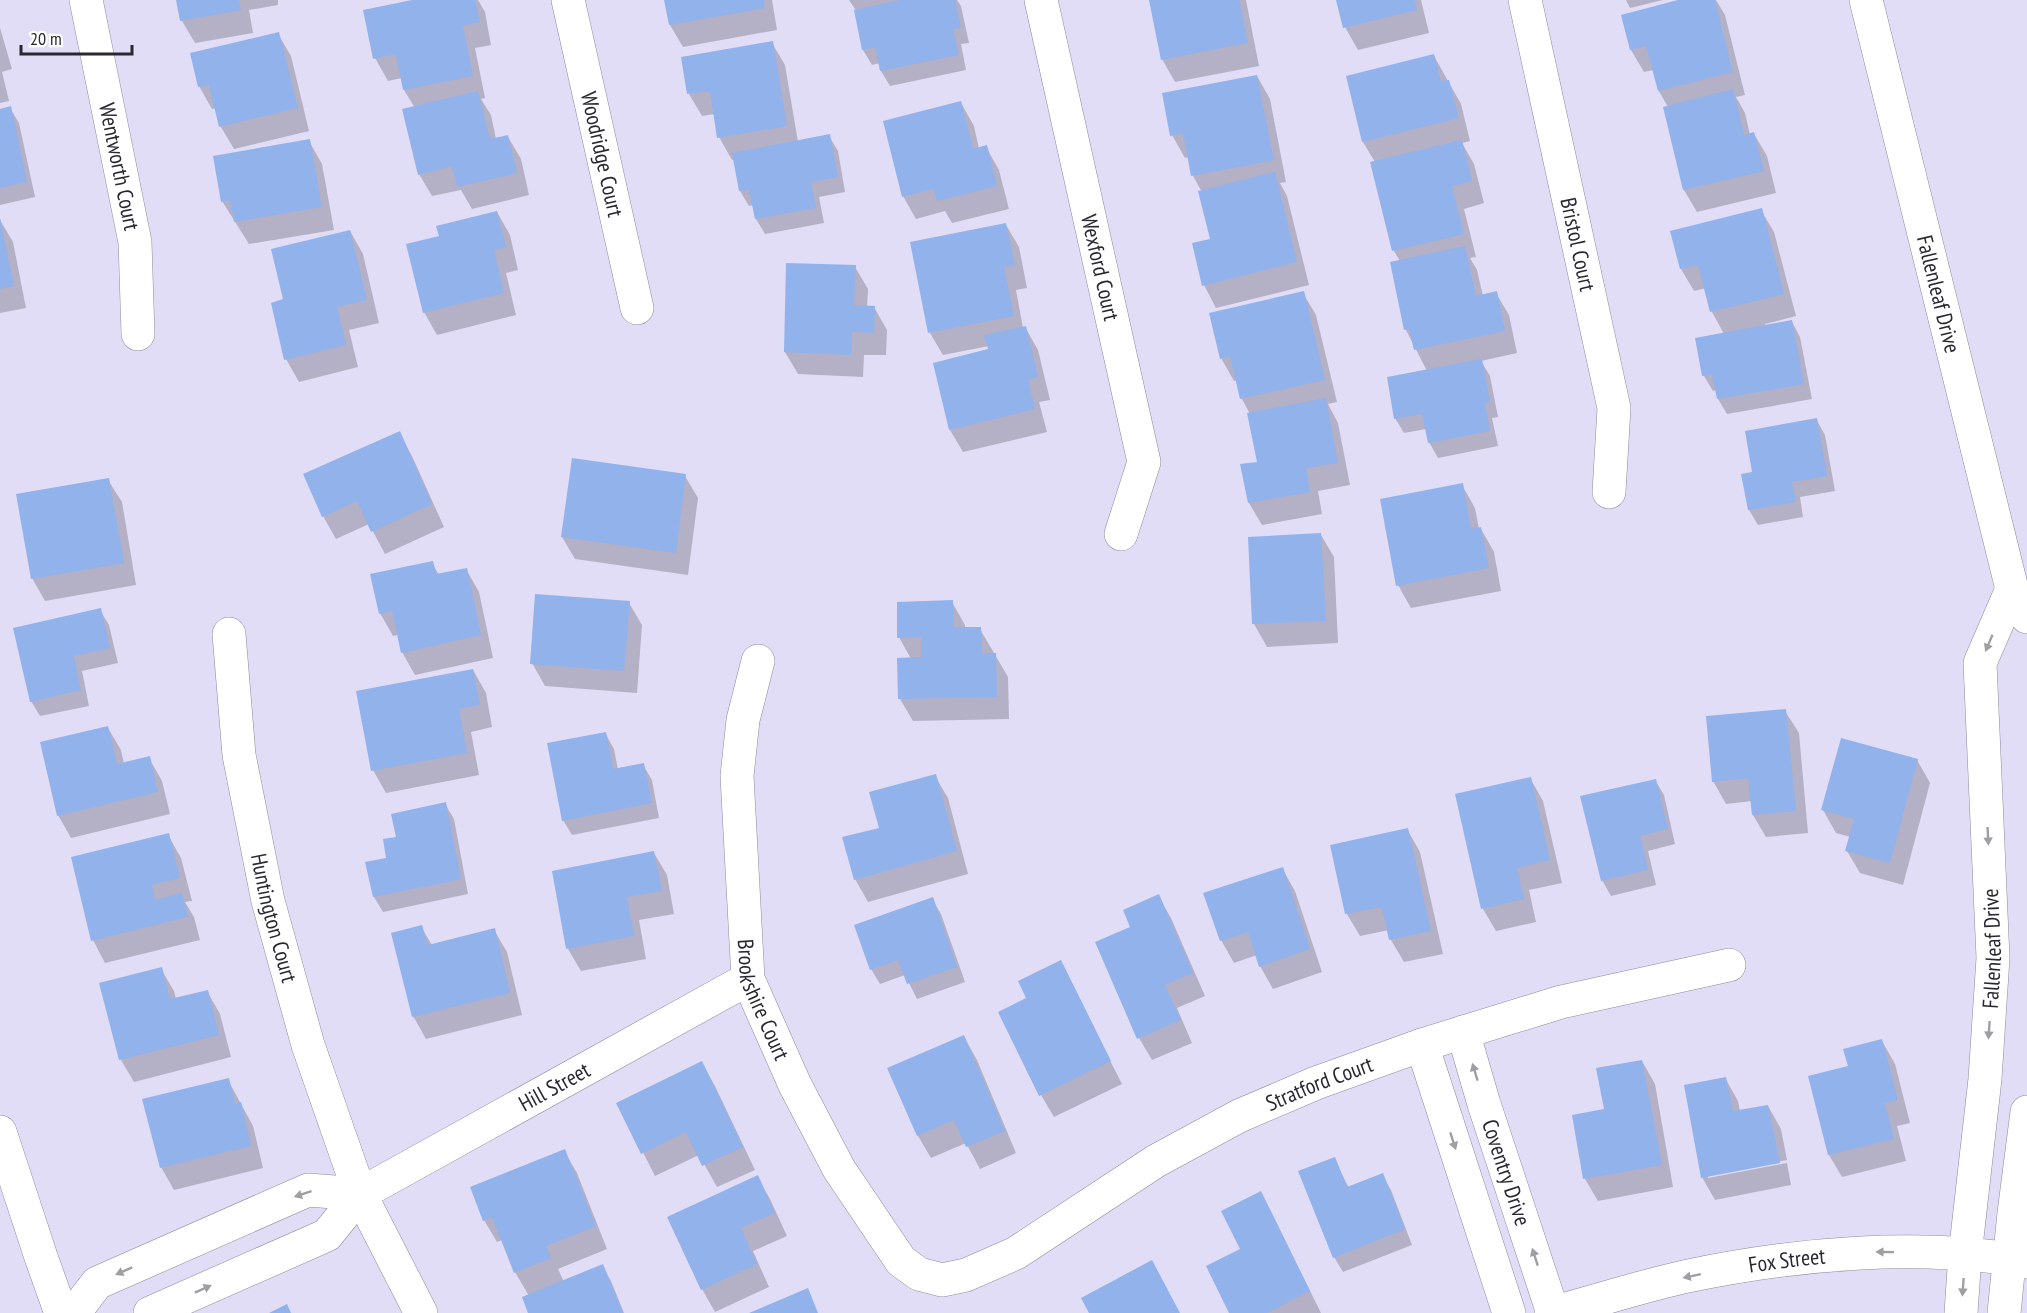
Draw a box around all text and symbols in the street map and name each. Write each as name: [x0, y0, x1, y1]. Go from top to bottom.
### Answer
scale bar: [21, 18, 132, 56]
text: 20 m: [30, 27, 62, 50]
street label: Woodridge Court: [575, 89, 630, 219]
street label: Wentworth Court: [93, 100, 146, 233]
street label: Bristol Court: [1554, 195, 1602, 294]
street label: Wexford Court: [1075, 212, 1126, 323]
street label: Fallenleaf Drive: [1911, 232, 1967, 356]
one-way arrow: [1984, 634, 1994, 652]
one-way arrow: [1984, 826, 1993, 845]
street label: Huntington Court: [245, 851, 304, 985]
street label: Fallenleaf Drive: [1976, 888, 2007, 1010]
street label: Brookshire Court: [732, 938, 796, 1064]
one-way arrow: [1984, 1021, 1993, 1040]
street label: Stratford Court: [1261, 1050, 1377, 1117]
street label: Hill Street: [514, 1055, 595, 1117]
one-way arrow: [1470, 1063, 1479, 1081]
street label: Coventry Drive: [1476, 1116, 1537, 1229]
one-way arrow: [1449, 1132, 1458, 1150]
one-way arrow: [293, 1189, 311, 1199]
street label: Fox Street: [1746, 1242, 1826, 1279]
one-way arrow: [1876, 1247, 1895, 1257]
one-way arrow: [1529, 1248, 1539, 1266]
one-way arrow: [115, 1267, 133, 1277]
one-way arrow: [1682, 1272, 1701, 1281]
one-way arrow: [1958, 1278, 1967, 1297]
one-way arrow: [194, 1284, 212, 1294]

